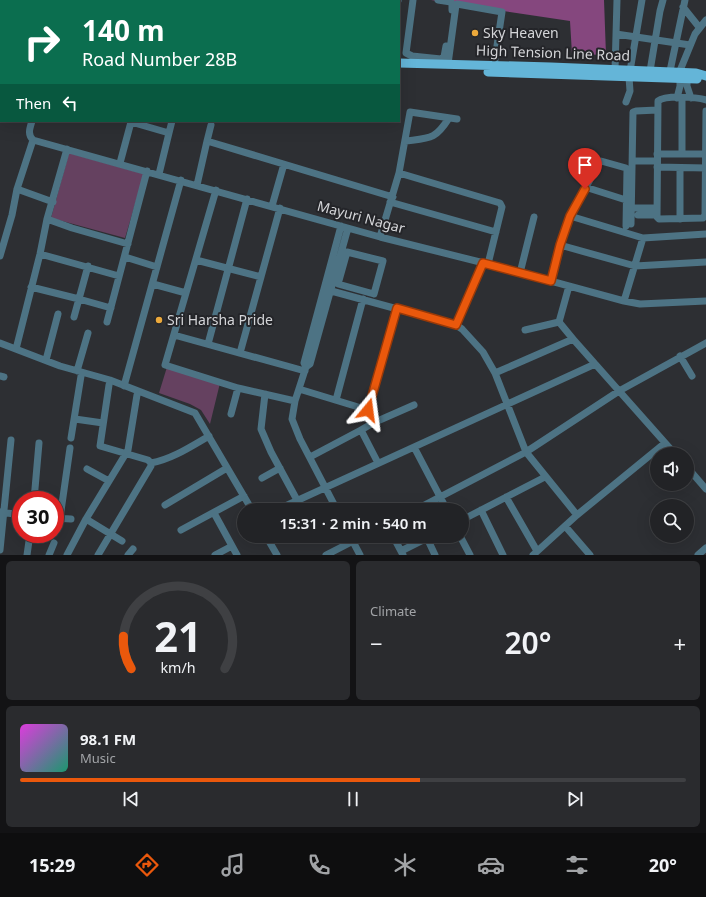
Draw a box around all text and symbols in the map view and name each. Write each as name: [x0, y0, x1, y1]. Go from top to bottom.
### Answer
text: 140 m: [82, 11, 165, 49]
icon: right: [16, 16, 68, 68]
place label: Sky Heaven: [483, 23, 559, 42]
marker: Sky Heaven: [470, 28, 480, 38]
street label: High Tension Line Road: [476, 40, 630, 65]
text: Road Number 28B: [82, 47, 237, 71]
icon: left: [59, 92, 81, 114]
text: Then: [16, 93, 51, 113]
pin: [568, 148, 602, 189]
icon: arrive: [574, 154, 596, 176]
street label: Mayuri Nagar: [315, 196, 407, 237]
place label: Sri Harsha Pride: [167, 310, 273, 329]
marker: Sri Harsha Pride: [154, 315, 164, 325]
position arrow: [347, 389, 389, 431]
map controls: [650, 447, 694, 543]
button: sound: [650, 447, 694, 491]
speed limit sign: 30: [12, 491, 64, 543]
button: search: [650, 499, 694, 543]
text: 15:31 · 2 min · 540 m: [279, 513, 427, 533]
text: Climate: [370, 602, 416, 620]
text: 21: [154, 607, 202, 663]
text: 20°: [504, 622, 552, 663]
text: −: [370, 628, 383, 658]
text: +: [673, 628, 686, 658]
text: km/h: [160, 657, 196, 676]
text: 98.1 FM: [80, 729, 136, 749]
text: Music: [80, 749, 116, 767]
icon: previous: [120, 788, 142, 810]
icon: pause: [342, 788, 364, 810]
icon: next: [564, 788, 586, 810]
icon: directions: [133, 851, 161, 879]
icon: music: [219, 851, 247, 879]
icon: phone: [305, 851, 333, 879]
icon: climate: [391, 851, 419, 879]
icon: car: [477, 851, 505, 879]
icon: filters: [563, 851, 591, 879]
text: 15:29: [29, 853, 75, 877]
text: 20°: [649, 853, 677, 877]

